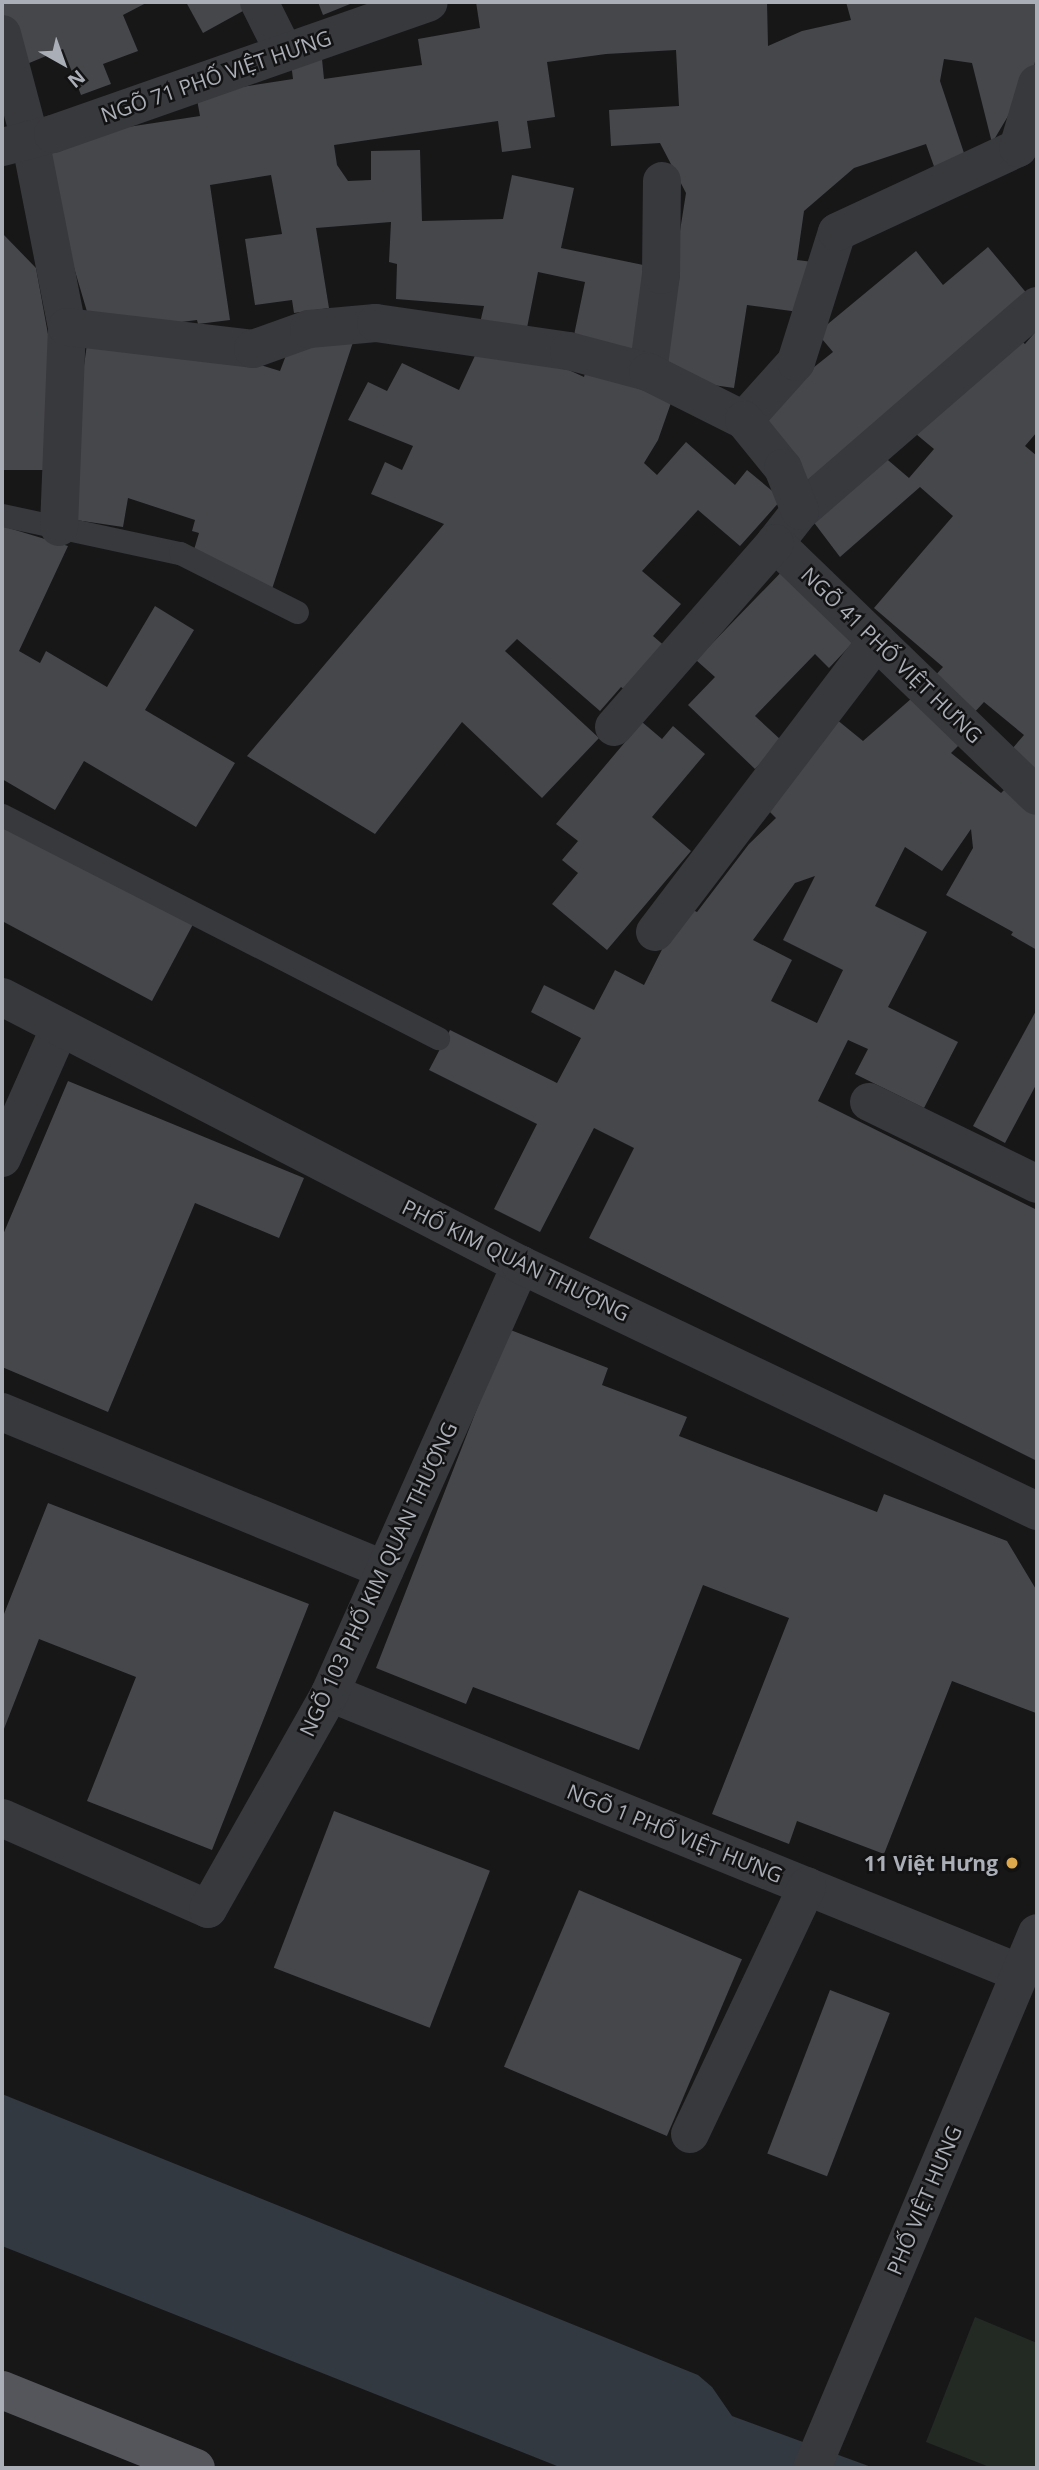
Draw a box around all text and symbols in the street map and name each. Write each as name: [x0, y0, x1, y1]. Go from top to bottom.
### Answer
street label: NGÕ 71 PHỐ VIỆT HƯNG: [97, 25, 335, 127]
north arrow: [28, 28, 98, 98]
text: N: [62, 64, 91, 94]
street label: NGÕ 41 PHỐ VIỆT HƯNG: [796, 562, 988, 748]
street label: PHỐ KIM QUAN THƯỢNG: [398, 1194, 634, 1326]
street label: NGÕ 103 PHỐ KIM QUAN THƯỢNG: [294, 1418, 462, 1740]
street label: NGÕ 1 PHỐ VIỆT HƯNG: [564, 1778, 786, 1888]
place label: 11 Việt Hưng: [864, 1850, 998, 1876]
marker: 11 Việt Hưng: [1004, 1855, 1020, 1871]
street label: PHỐ VIỆT HƯNG: [881, 2122, 967, 2278]

